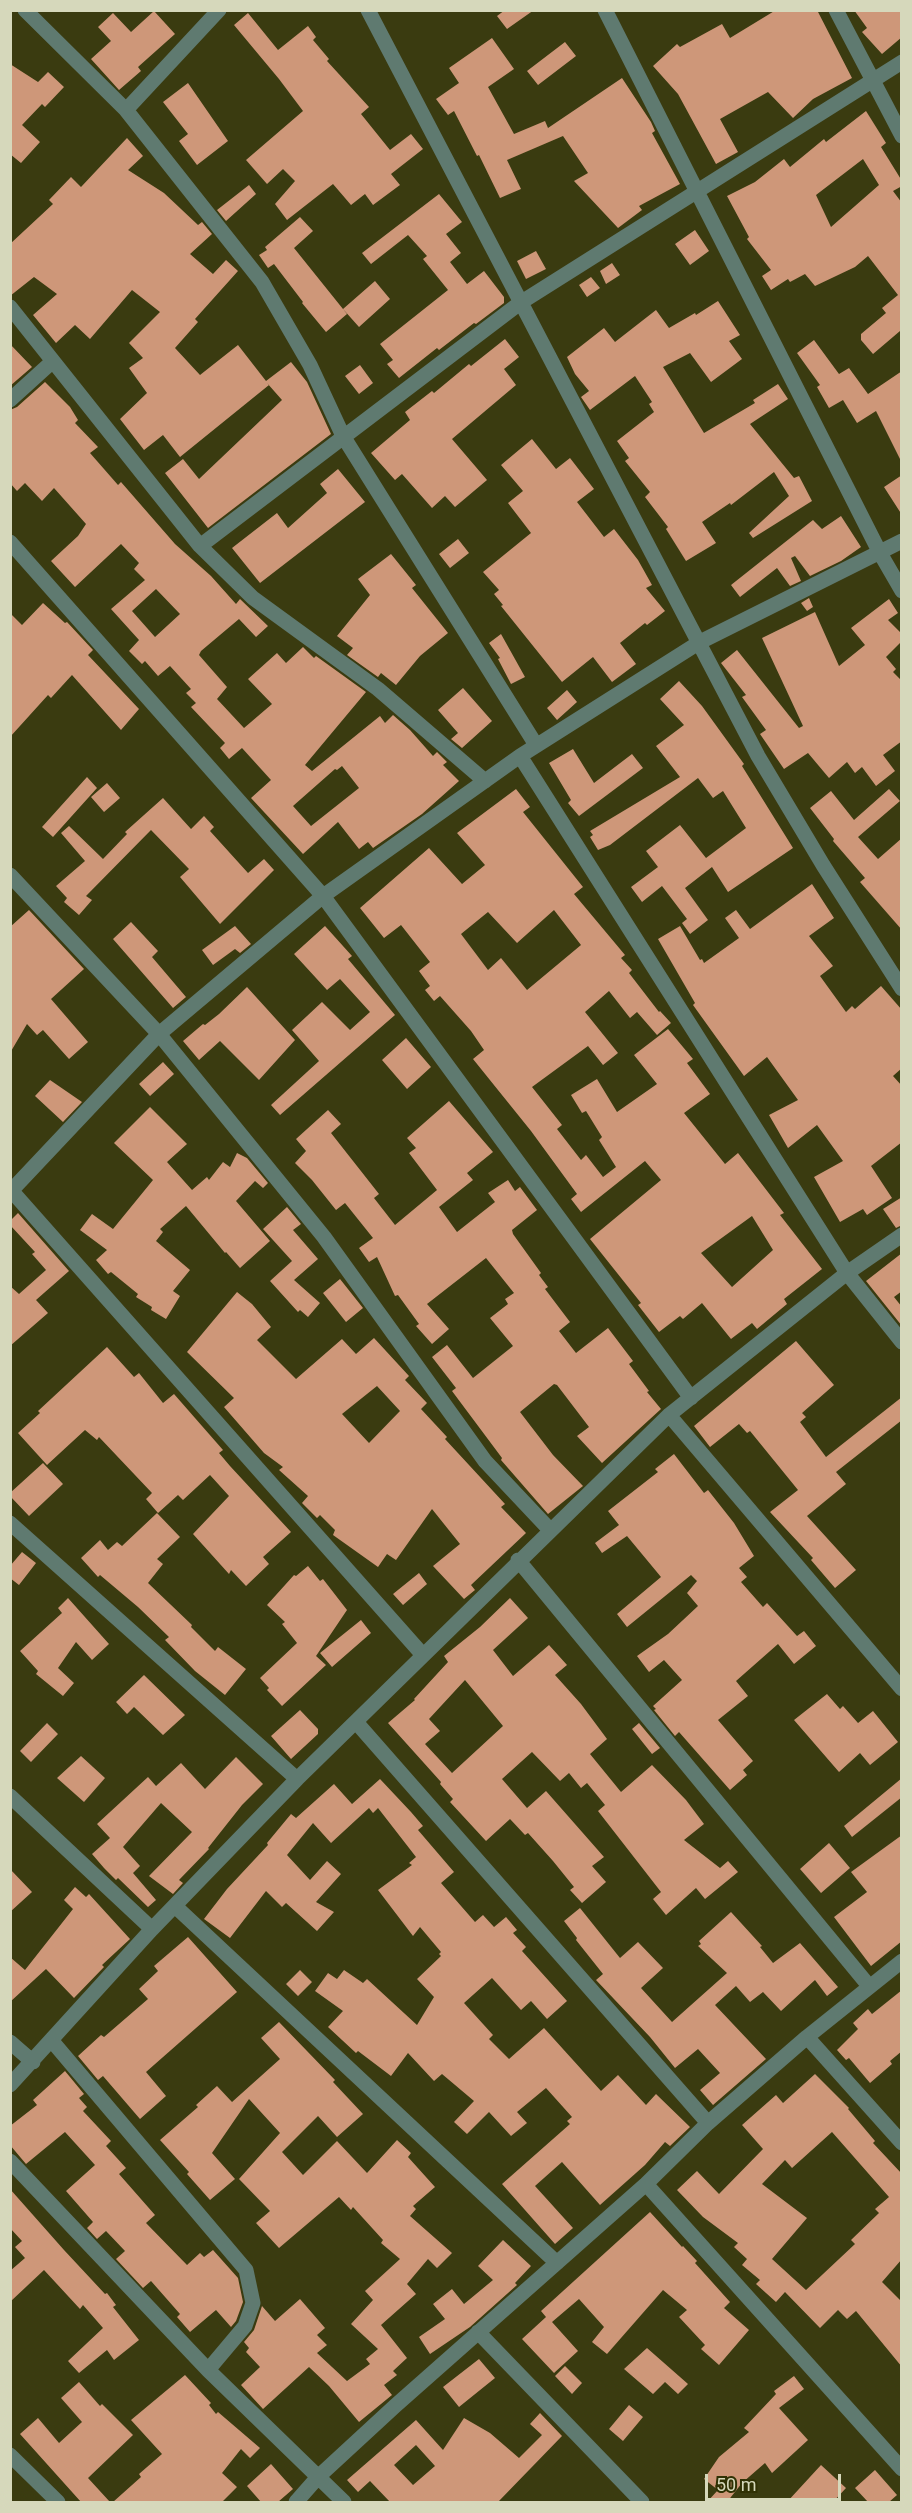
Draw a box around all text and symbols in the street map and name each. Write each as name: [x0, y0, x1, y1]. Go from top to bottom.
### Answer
scale bar: [708, 2462, 844, 2500]
text: 50 m: [716, 2474, 756, 2495]

